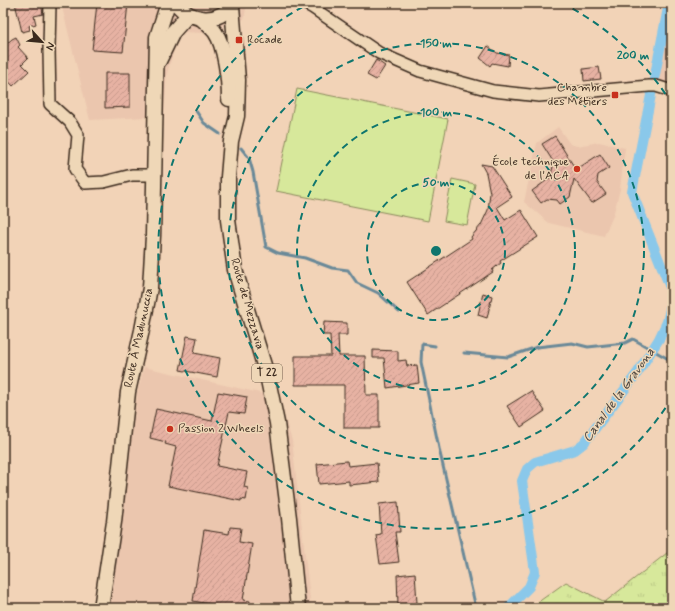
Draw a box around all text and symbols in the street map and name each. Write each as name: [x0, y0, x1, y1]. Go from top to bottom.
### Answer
north arrow: [22, 22, 62, 62]
place label: Rocade: [247, 32, 283, 48]
marker: Rocade: [234, 35, 244, 45]
text: 150 m: [420, 36, 452, 52]
text: N: [42, 40, 58, 53]
text: 200 m: [617, 48, 650, 64]
place label: Chambre des Métiers: [548, 80, 607, 110]
marker: Chambre des Métiers: [610, 90, 620, 100]
text: 100 m: [420, 105, 453, 121]
place label: École technique de l'ACA: [492, 154, 569, 184]
marker: École technique de l'ACA: [572, 164, 582, 174]
text: 50 m: [423, 175, 450, 191]
centre of rings: [429, 244, 443, 258]
street label: Route de Mezzavia: [226, 256, 268, 352]
street label: Route À Madunuccia: [121, 287, 157, 389]
water label: Canal de la Gravona: [579, 344, 659, 446]
road number: T 22: [252, 364, 282, 382]
place label: Passion 2 Wheels: [178, 421, 264, 437]
marker: Passion 2 Wheels: [165, 424, 175, 434]

